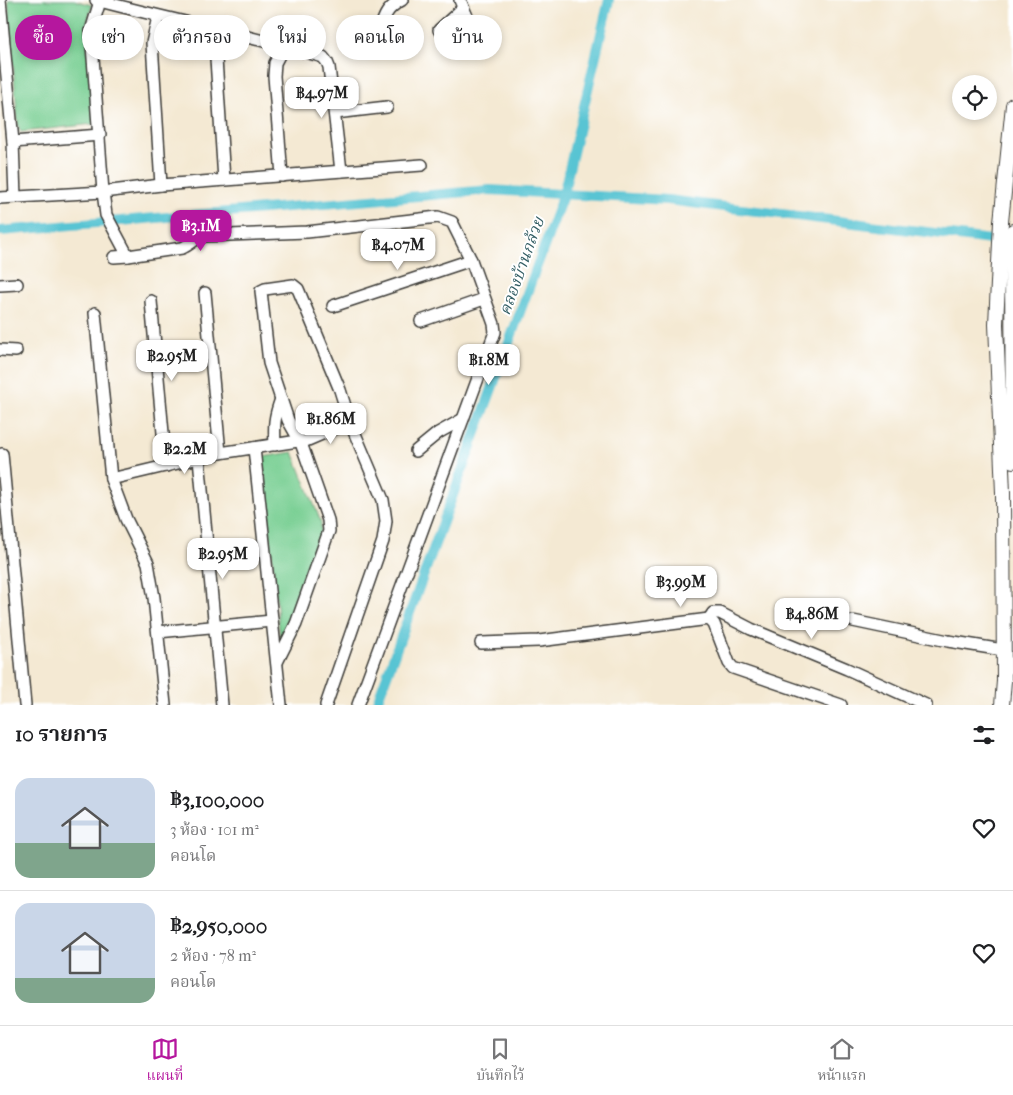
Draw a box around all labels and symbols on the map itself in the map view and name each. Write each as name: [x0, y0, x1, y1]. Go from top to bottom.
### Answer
pin: ฿4.97M: [281, 76, 363, 119]
pin: ฿3.1M: [166, 210, 236, 252]
water label: คลองบ้านกล้วย: [495, 213, 548, 318]
pin: ฿4.07M: [357, 228, 439, 271]
pin: ฿2.95M: [131, 340, 213, 382]
pin: ฿1.8M: [454, 344, 524, 386]
pin: ฿1.86M: [290, 402, 372, 445]
pin: ฿2.2M: [150, 432, 220, 475]
pin: ฿2.95M: [182, 538, 264, 580]
pin: ฿3.99M: [640, 566, 722, 608]
pin: ฿4.86M: [771, 598, 853, 640]

